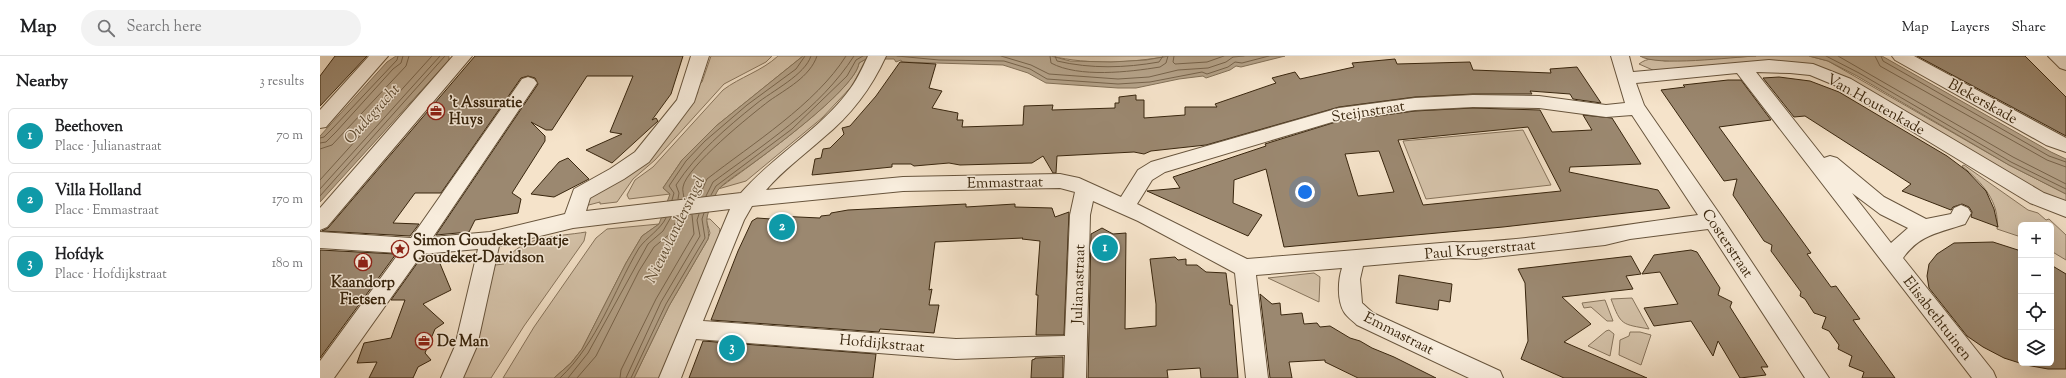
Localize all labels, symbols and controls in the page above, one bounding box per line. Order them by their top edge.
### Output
search box [81,10,361,46]
text: Map [20,14,57,41]
icon: search [95,17,117,39]
text: Search here [127,17,202,38]
text: Map [1902,18,1929,38]
text: Layers [1951,18,1989,38]
text: Share [2011,18,2046,38]
street label: Van Houtenkade [1822,69,1929,141]
text: Nearby [16,70,68,94]
text: 3 results [259,73,304,91]
street label: Blekerskade [1944,74,2021,130]
water label: Oudegracht [339,79,406,150]
place label: 't Assuratie Huys [449,93,522,131]
street label: Steijnstraat [1330,96,1406,129]
office icon: 't Assuratie Huys [426,101,446,121]
text: Beethoven [55,117,123,138]
text: 1 [28,127,32,145]
text: 70 m [276,127,303,145]
text: Place · Julianastraat [55,138,162,156]
street label: Emmastraat [967,172,1043,195]
water label: Nieuwlandersingel [640,173,712,287]
text: Villa Holland [55,181,141,202]
your location [1295,182,1315,202]
text: 2 [27,191,33,209]
text: 170 m [272,191,303,209]
text: Place · Emmastraat [55,202,159,220]
street label: Costerstraat [1696,205,1758,282]
pin: 2 [769,212,795,242]
map controls [2018,222,2054,366]
button: + [2018,222,2054,258]
place label: Simon Goudeket;Daatje Goudeket-Davidson [413,231,569,269]
pin: 1 [1092,233,1118,263]
street label: Paul Krugerstraat [1424,235,1536,266]
place icon: Simon Goudeket;Daatje Goudeket-Davidson [390,239,410,259]
street label: Julianastraat [1068,244,1091,325]
text: Hofdyk [55,245,104,266]
shop icon: Kaandorp Fietsen [353,252,373,272]
text: 3 [27,255,33,273]
text: 180 m [272,255,303,273]
button: − [2018,258,2054,294]
text: Place · Hofdijkstraat [55,266,167,284]
street label: Elisabethtuinen [1897,272,1976,366]
place label: Kaandorp Fietsen [331,273,396,311]
button: locate [2018,294,2054,330]
street label: Emmastraat [1360,308,1437,361]
street label: Hofdijkstraat [838,330,925,359]
button: layers [2018,330,2054,366]
office icon: De Man [414,331,434,351]
place label: De Man [437,332,489,353]
pin: 3 [719,333,745,363]

